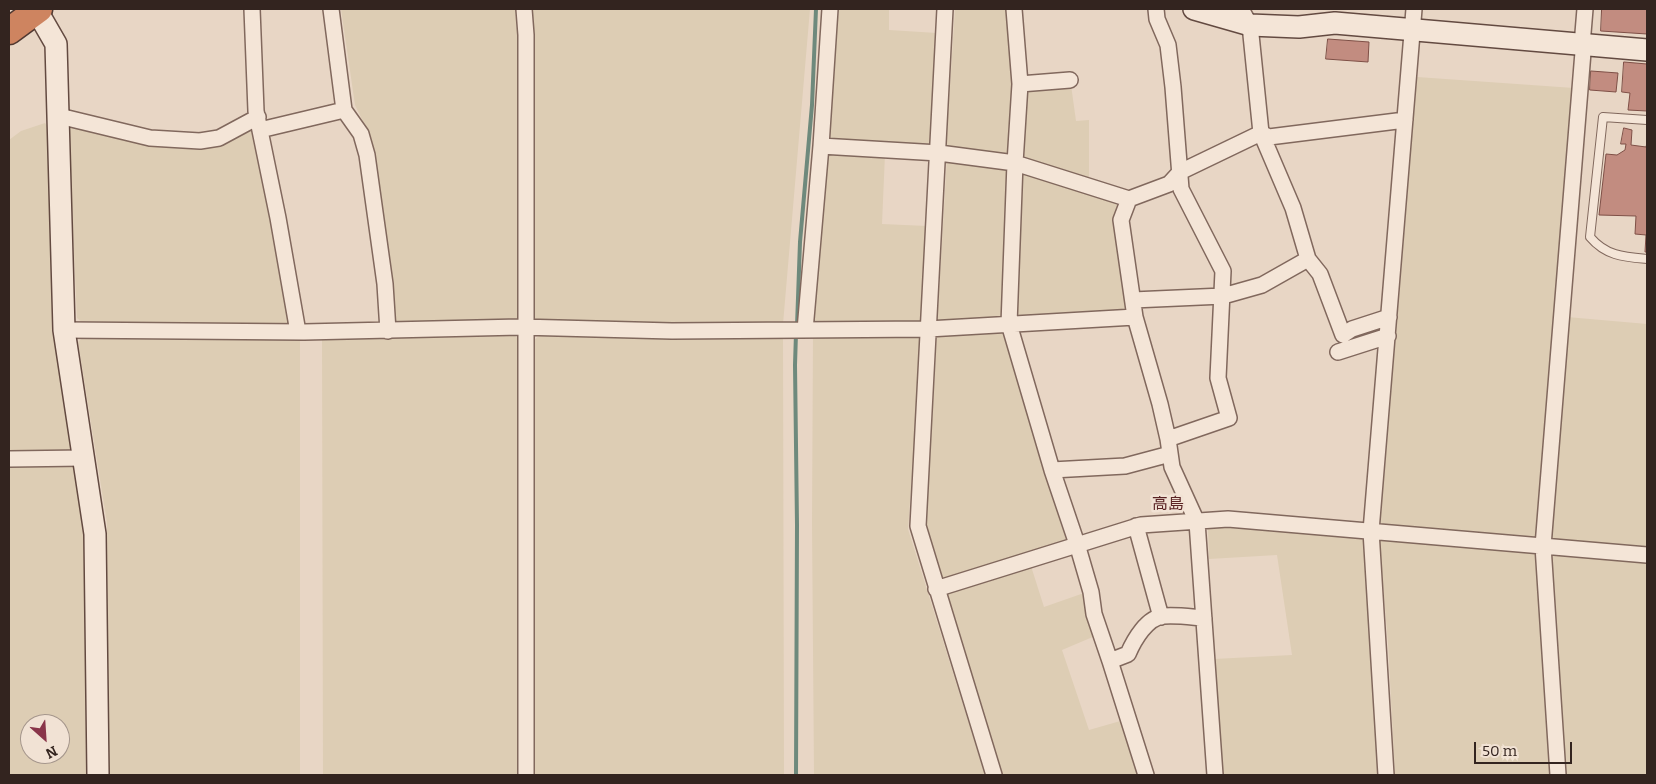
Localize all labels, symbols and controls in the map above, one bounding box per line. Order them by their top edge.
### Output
district label: 高島 [1152,495,1184,515]
north arrow [20,714,70,764]
scale bar [1476,732,1574,764]
text: N [43,742,60,762]
text: 50 m [1482,742,1517,760]

